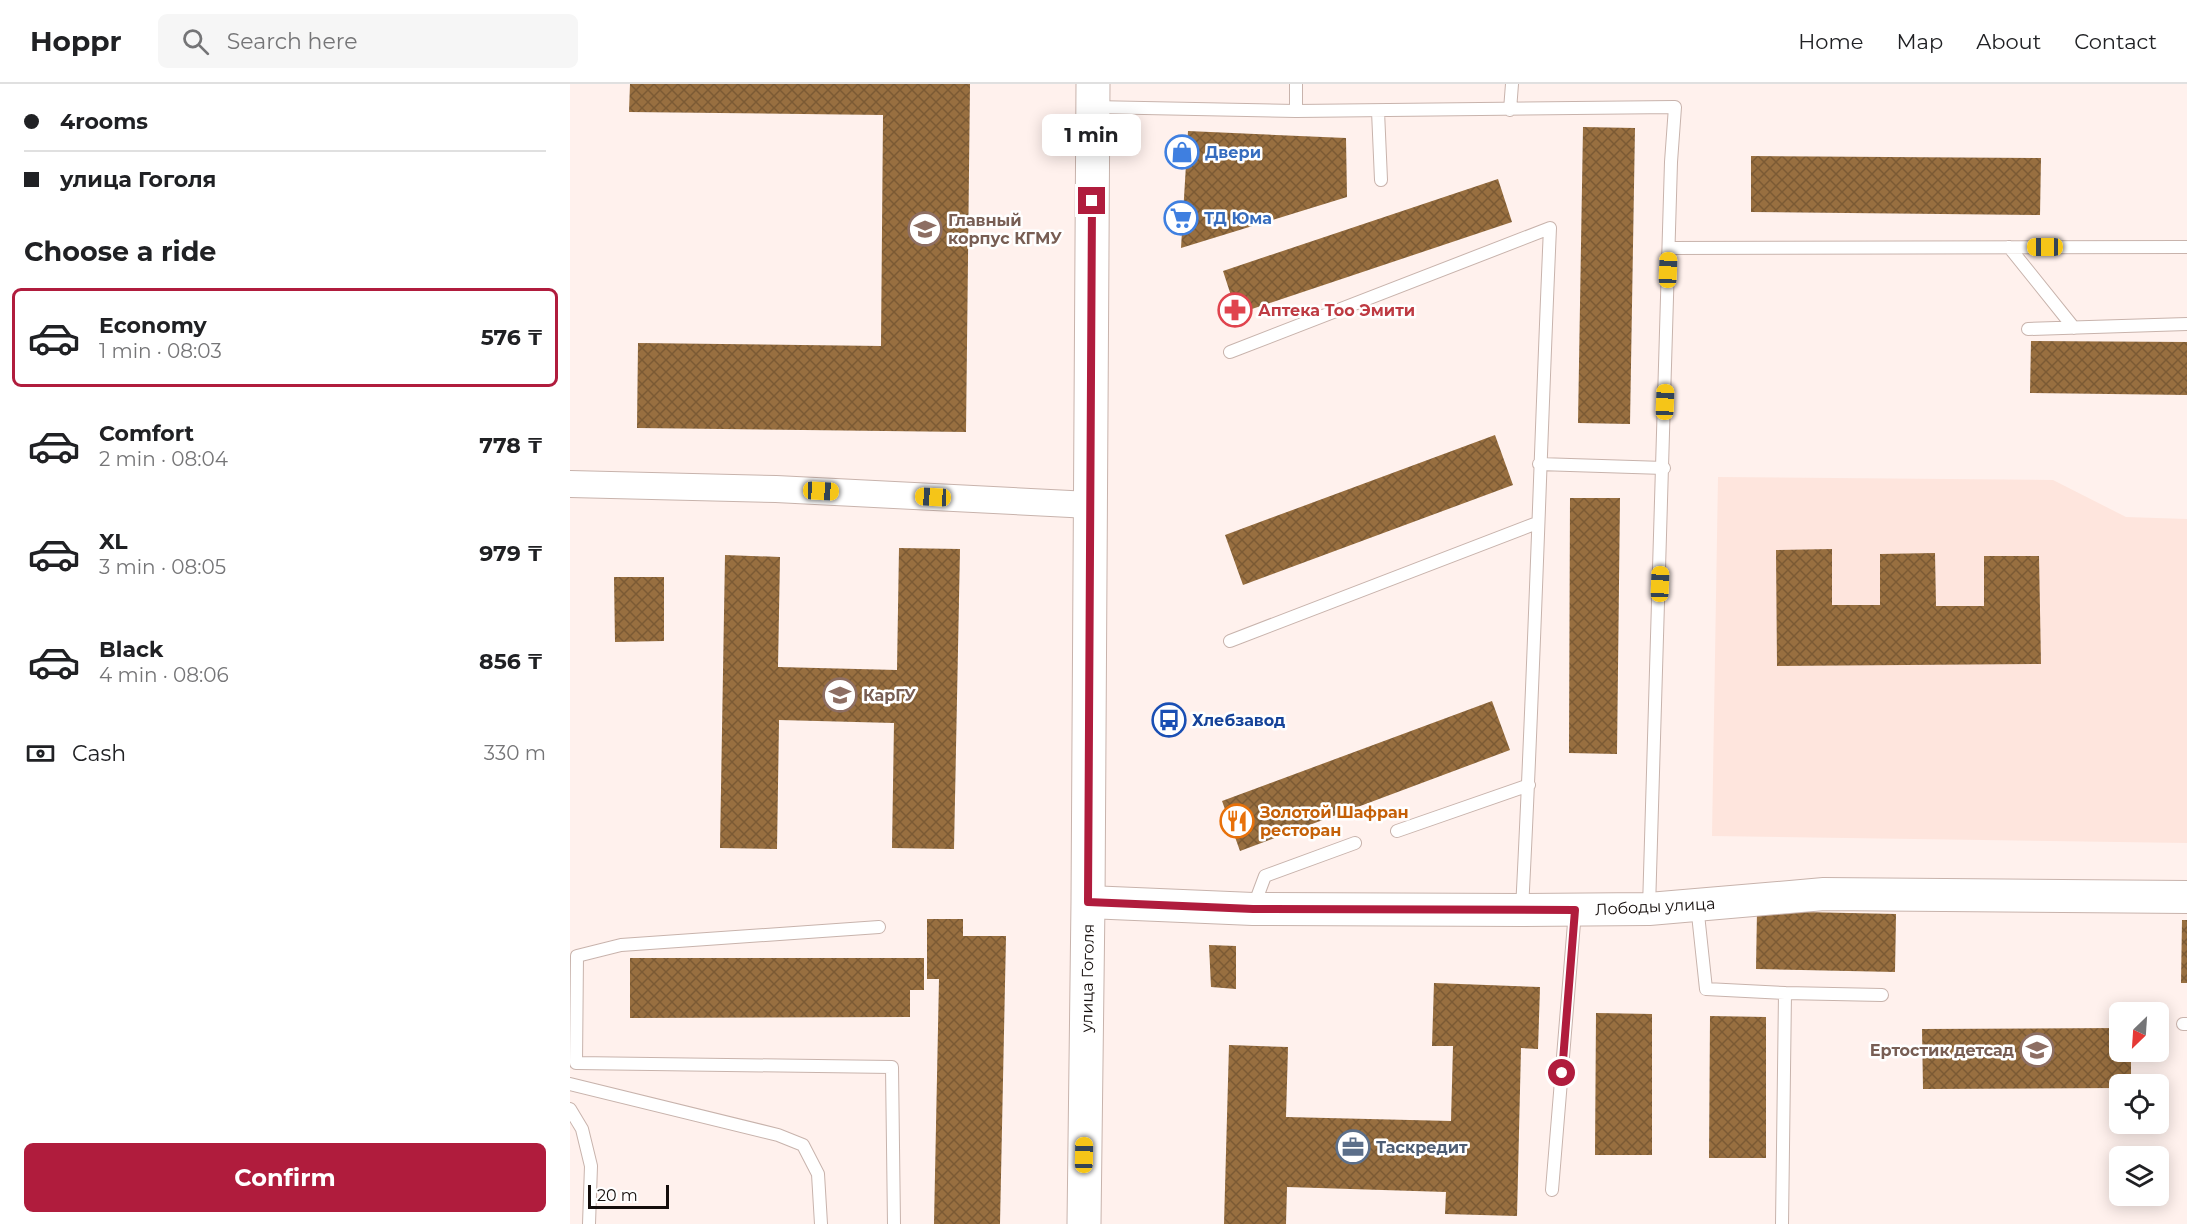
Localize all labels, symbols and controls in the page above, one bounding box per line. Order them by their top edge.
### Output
search box [158,14,578,68]
text: Hoppr [30,24,122,58]
icon: search [179,25,212,58]
text: Search here [227,28,358,55]
text: Home [1798,29,1863,54]
text: Map [1896,29,1943,54]
text: About [1976,29,2041,54]
text: Contact [2074,29,2157,54]
text: 4rooms [60,108,148,135]
callout: 1 min [1042,114,1142,156]
text: 1 min [1064,123,1119,147]
shop icon: Двери [1164,134,1200,170]
place label: Двери [1205,143,1261,162]
text: улица Гоголя [60,166,216,193]
route end [1078,187,1105,214]
supermarket icon: ТД Юма [1163,200,1199,236]
place label: ТД Юма [1204,209,1272,228]
school or university icon: Главный корпус КГМУ [907,211,943,247]
place label: Главный корпус КГМУ [948,211,1062,248]
text: Choose a ride [24,235,216,268]
car [2027,238,2063,256]
car [1658,252,1678,288]
pharmacy icon: Аптека Тоо Эмити [1217,292,1253,328]
place label: Аптека Тоо Эмити [1258,301,1415,320]
icon: car [27,311,81,365]
text: Economy [99,312,207,339]
text: 576 ₸ [481,324,543,351]
text: 1 min · 08:03 [99,339,222,363]
car [1655,384,1675,420]
icon: car [27,419,81,473]
text: Comfort [99,420,194,447]
text: 778 ₸ [479,432,543,459]
text: 2 min · 08:04 [99,447,228,471]
car [803,481,839,501]
car [915,487,951,507]
icon: car [27,527,81,581]
text: XL [99,528,128,555]
text: 979 ₸ [479,540,543,567]
text: 3 min · 08:05 [99,555,226,579]
car [1650,566,1670,602]
icon: car [27,635,81,689]
text: Black [99,636,163,663]
text: 856 ₸ [479,648,543,675]
text: 4 min · 08:06 [99,663,229,687]
school or university icon: КарГУ [822,677,858,713]
place label: КарГУ [863,686,916,705]
bus stop icon: Хлебзавод [1151,702,1187,738]
place label: Хлебзавод [1192,711,1285,730]
icon: cash [24,737,57,770]
text: Cash [72,740,126,767]
text: 330 m [484,741,546,765]
restaurant icon: Золотой Шафран ресторан [1219,803,1255,839]
place label: Золотой Шафран ресторан [1259,803,1409,840]
street label: Лободы улица [1594,894,1716,919]
street label: улица Гоголя [1077,923,1098,1034]
north arrow [2109,1002,2169,1062]
map controls [2109,1002,2169,1206]
school or university icon: Ертостик детсад [2019,1032,2055,1068]
place label: Ертостик детсад [1870,1041,2014,1060]
route start [1548,1059,1575,1086]
button: locate [2109,1074,2169,1134]
office icon: Таскредит [1335,1129,1371,1165]
car [1075,1137,1093,1173]
place label: Таскредит [1376,1138,1468,1157]
button: Confirm [24,1143,546,1212]
button: layers [2109,1146,2169,1206]
scale bar [588,1182,669,1210]
text: 20 m [597,1186,638,1205]

